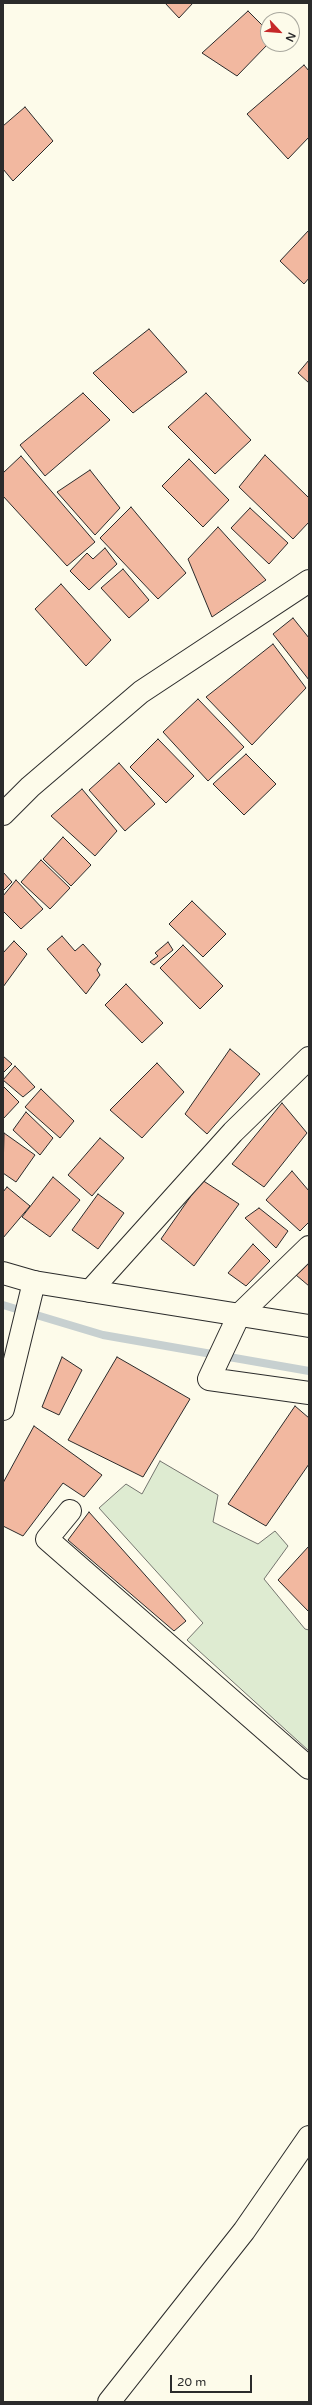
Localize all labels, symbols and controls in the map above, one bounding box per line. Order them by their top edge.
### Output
north arrow [260,12,300,52]
text: N [283,30,298,44]
scale bar [172,2367,254,2393]
text: 20 m [177,2375,206,2389]

